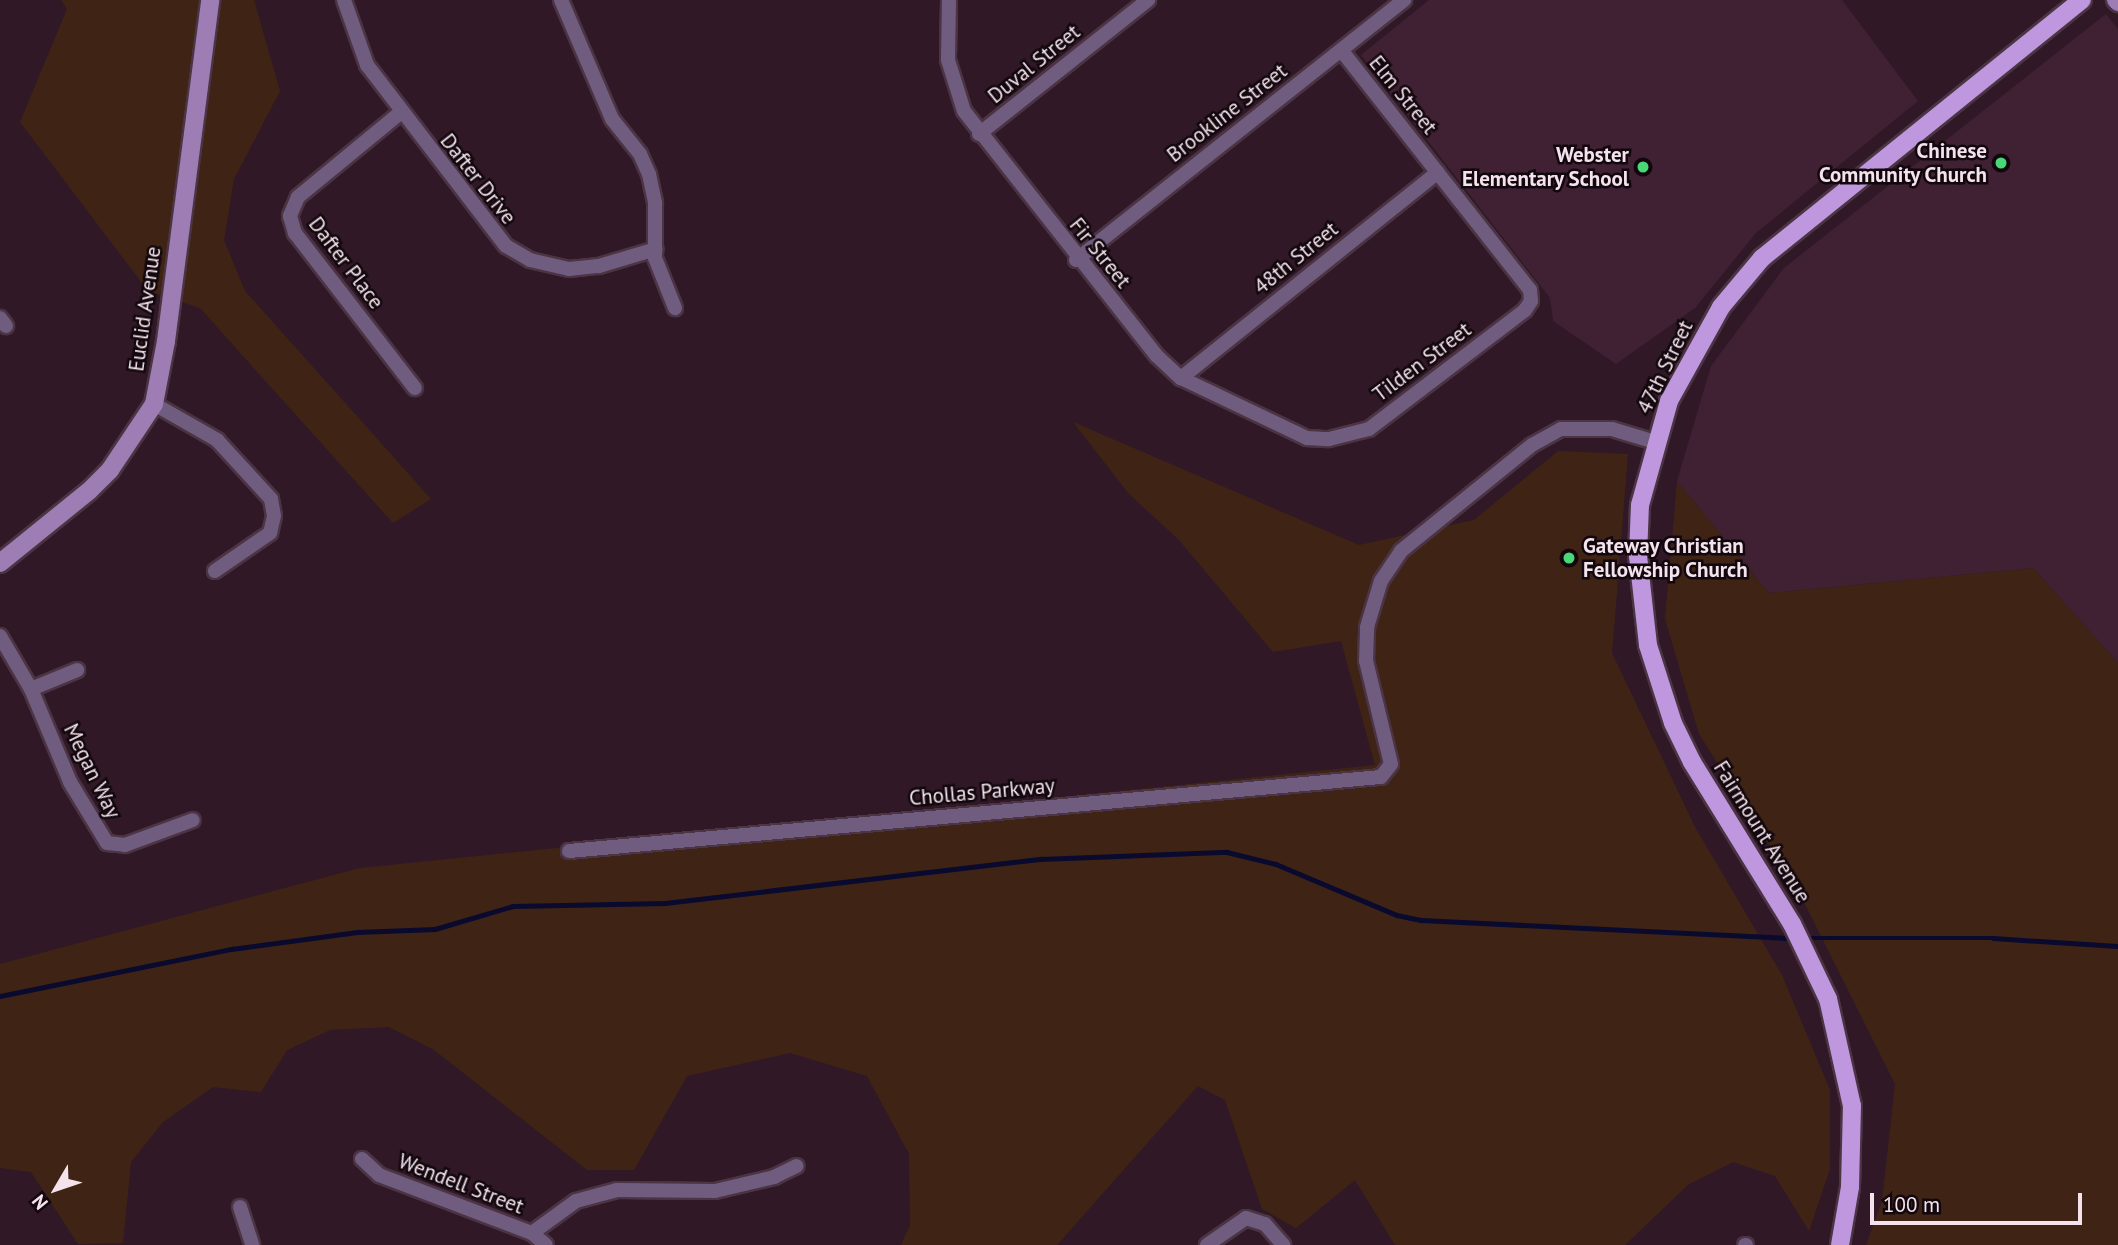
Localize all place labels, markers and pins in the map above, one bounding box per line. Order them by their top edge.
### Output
place label: Chinese Community Church [1818,138,1987,188]
place label: Webster Elementary School [1461,142,1629,192]
marker: Chinese Community Church [1993,155,2009,171]
marker: Webster Elementary School [1635,159,1651,175]
place label: Gateway Christian Fellowship Church [1583,533,1748,583]
marker: Gateway Christian Fellowship Church [1561,550,1577,566]

